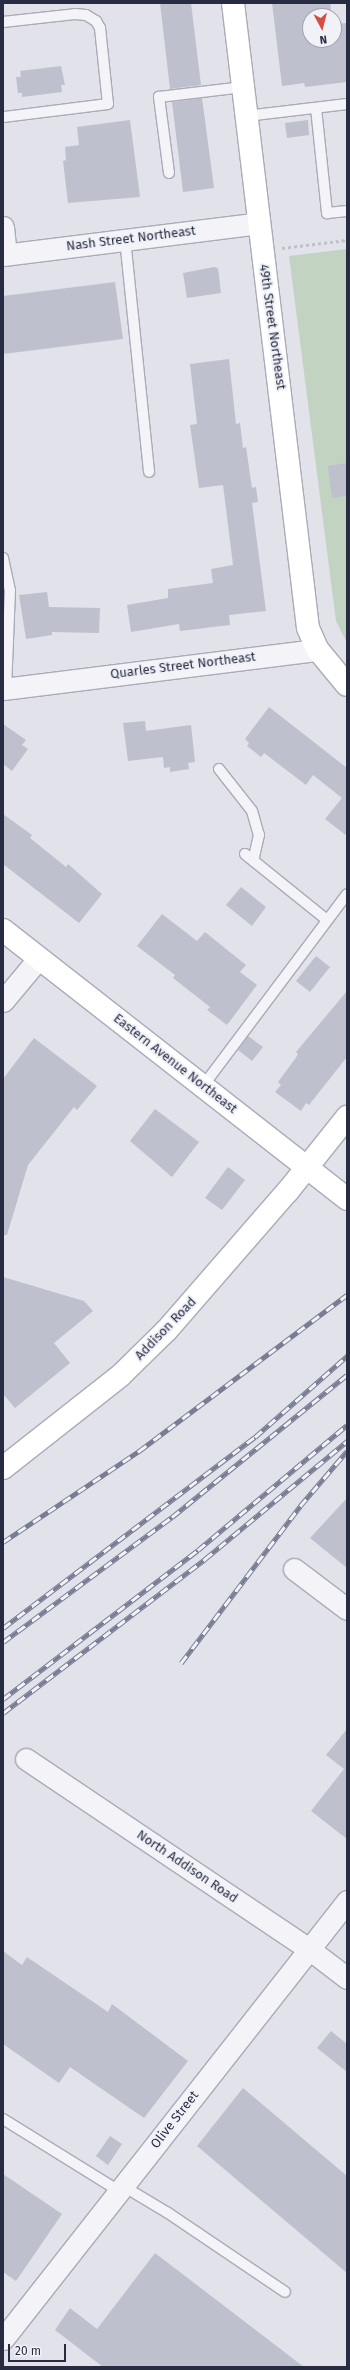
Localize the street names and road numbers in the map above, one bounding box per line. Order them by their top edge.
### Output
street label: Nash Street Northeast [65,223,197,255]
street label: 49th Street Northeast [255,263,289,391]
street label: Quarles Street Northeast [110,649,256,683]
street label: Eastern Avenue Northeast [110,1011,240,1117]
street label: Addison Road [132,1294,200,1364]
street label: North Addison Road [133,1827,241,1907]
street label: Olive Street [148,2088,202,2152]

